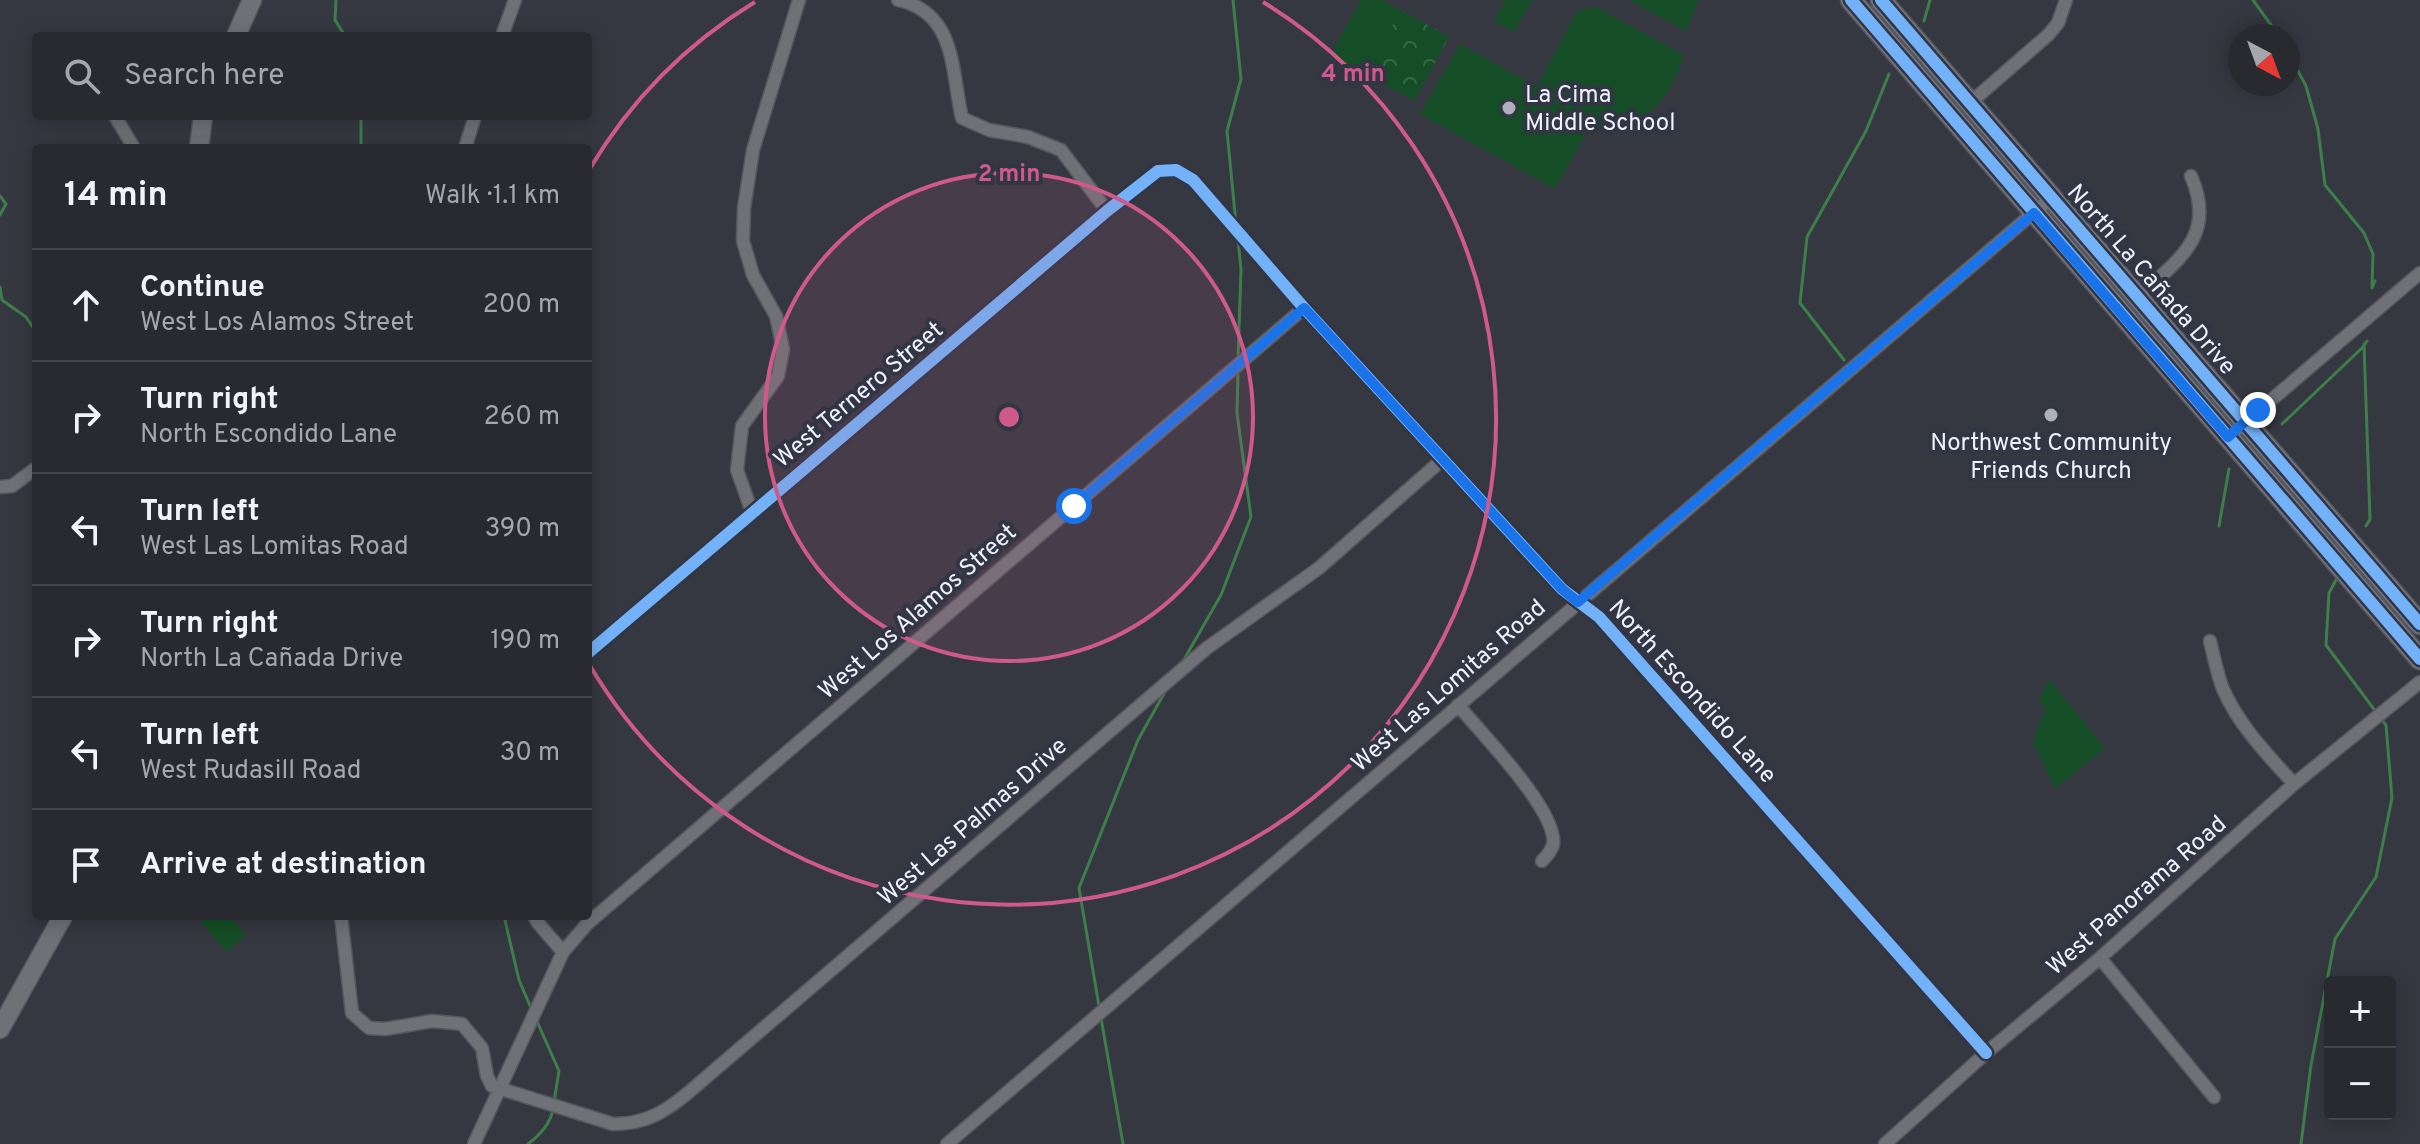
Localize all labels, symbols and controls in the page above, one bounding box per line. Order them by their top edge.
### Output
north arrow [2228,24,2300,96]
search box [32,32,592,120]
icon: search [60,54,104,98]
text: Search here [124,58,284,95]
text: 4 min [1321,60,1385,90]
place label: La Cima Middle School [1525,81,1675,139]
marker: La Cima Middle School [1500,99,1518,117]
text: 2 min [978,160,1040,190]
text: 14 min [64,175,168,218]
street label: North La Cañada Drive [2059,179,2242,382]
text: Walk · 1.1 km [425,180,560,213]
text: Continue [140,270,265,307]
icon: ahead [64,283,108,327]
text: 200 m [483,289,560,322]
text: West Los Alamos Street [140,307,414,340]
street label: West Ternero Street [768,316,950,475]
text: Turn right [140,382,278,419]
route end [2240,392,2276,428]
icon: right [64,395,108,439]
text: 260 m [484,401,560,434]
centre of rings [995,403,1023,431]
marker: Northwest Community Friends Church [2042,406,2060,424]
text: North Escondido Lane [140,419,397,452]
place label: Northwest Community Friends Church [1930,429,2172,487]
route start [1056,488,1092,524]
text: Turn left [140,494,260,531]
icon: left [64,507,108,551]
text: 390 m [485,513,560,546]
street label: West Los Alamos Street [813,518,1024,707]
text: West Las Lomitas Road [140,531,409,564]
street label: West Las Lomitas Road [1346,594,1553,779]
street label: North Escondido Lane [1601,594,1782,791]
text: Turn right [140,606,278,643]
icon: right [64,619,108,663]
text: 190 m [490,625,560,658]
text: North La Cañada Drive [140,643,403,676]
text: Turn left [140,718,260,755]
icon: left [64,731,108,775]
street label: West Las Palmas Drive [872,732,1074,913]
text: 30 m [500,737,560,770]
text: West Rudasill Road [140,755,361,788]
street label: West Panorama Road [2041,810,2234,983]
icon: arrive [64,843,108,887]
text: Arrive at destination [140,847,426,884]
map controls [2324,976,2396,1120]
button: + [2324,976,2396,1048]
button: − [2324,1048,2396,1120]

